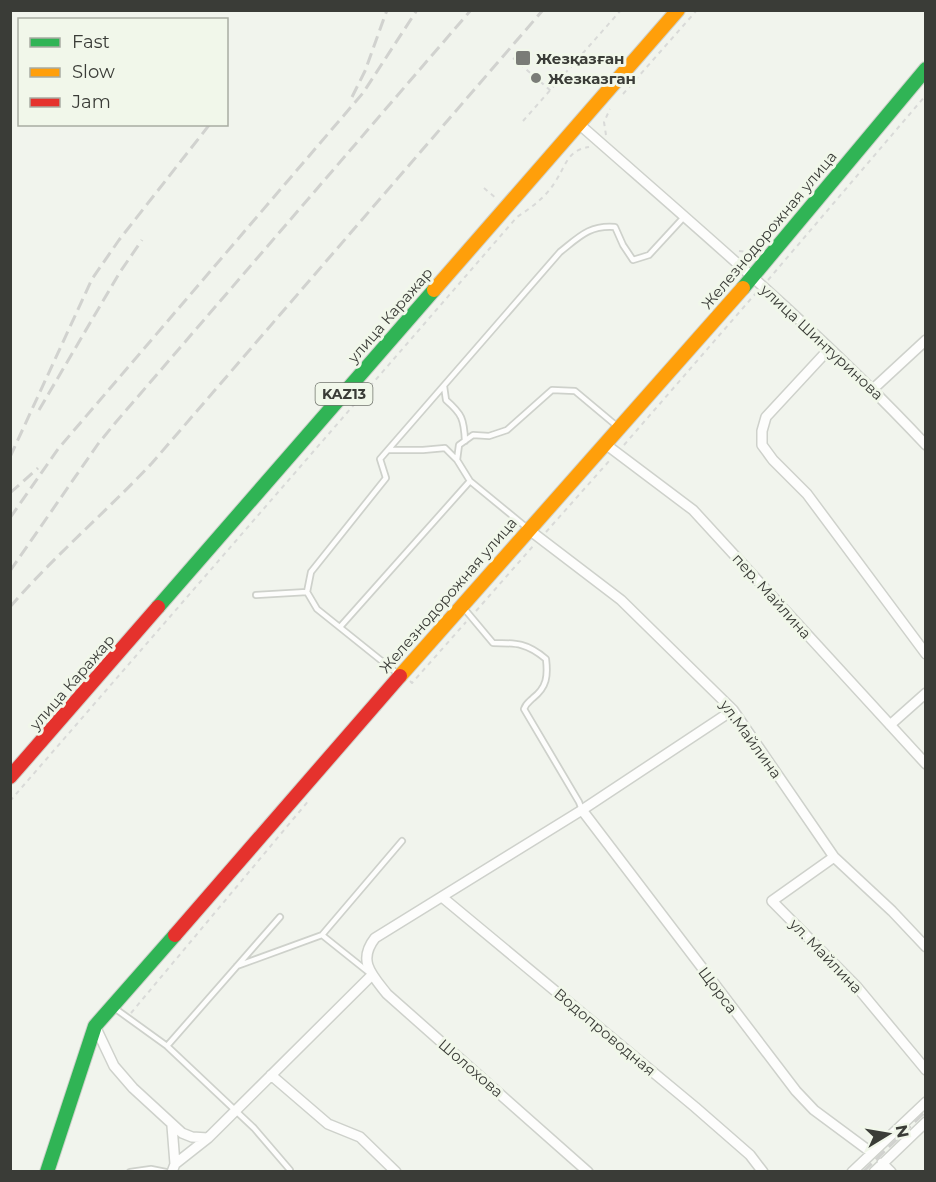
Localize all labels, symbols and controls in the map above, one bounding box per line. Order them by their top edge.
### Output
legend [18,18,228,126]
text: Fast [72,31,110,53]
marker: Жезқазған [514,49,532,67]
place label: Жезқазған [536,49,625,68]
text: Slow [72,61,115,83]
place label: Жезказган [548,69,636,88]
marker: Жезказган [529,71,543,85]
text: Jam [71,91,111,113]
street label: Железнодорожная улица [697,147,841,313]
street label: улица Каражар [343,263,437,367]
street label: улица Шинтуринова [756,279,887,404]
road number: KAZ13 [316,383,372,405]
street label: Железнодорожная улица [375,513,521,677]
street label: пер. Майлина [729,549,815,643]
street label: улица Каражар [25,630,119,734]
street label: ул.Майлина [715,695,786,782]
street label: ул. Майлина [785,914,866,997]
street label: Щорса [694,963,742,1017]
street label: Водопроводная [551,984,659,1080]
street label: Шолохова [435,1035,507,1101]
north arrow [858,1104,918,1164]
text: N [892,1123,913,1139]

